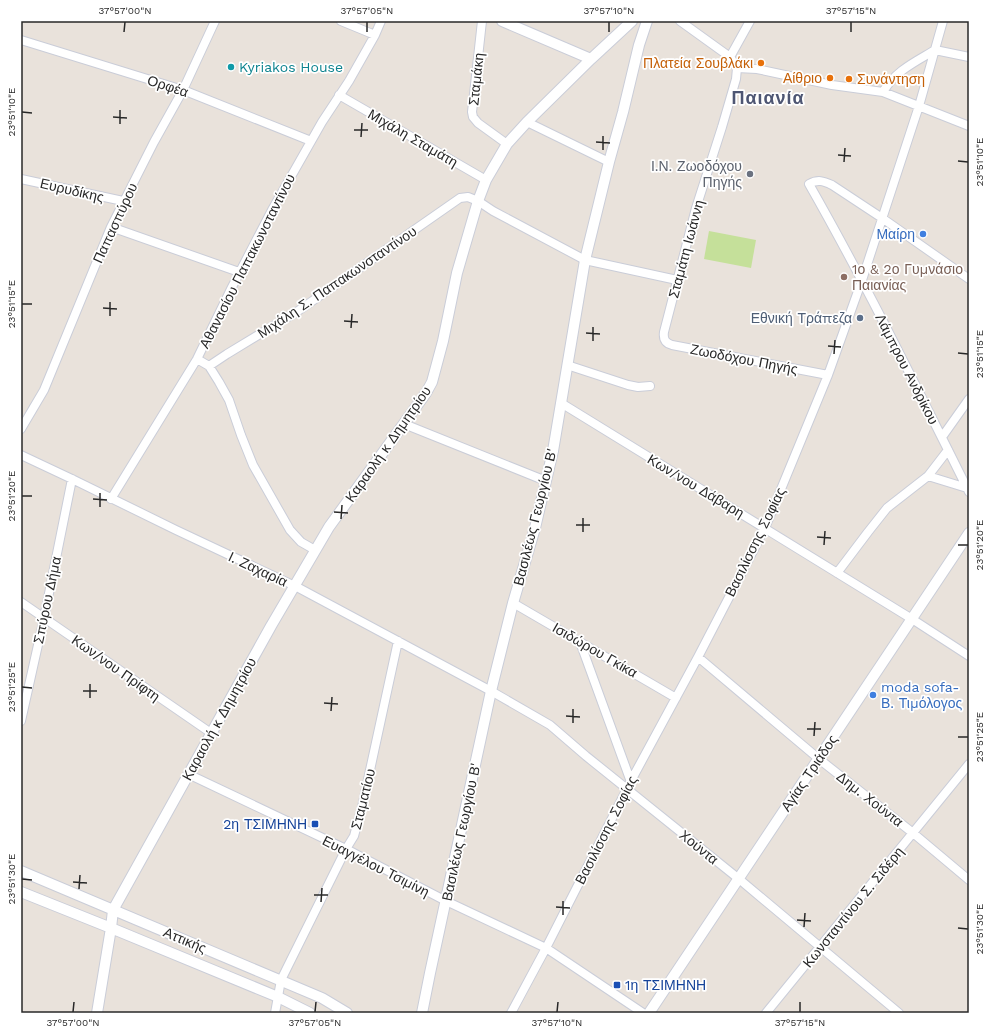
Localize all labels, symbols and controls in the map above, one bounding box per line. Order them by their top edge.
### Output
text: 37°57'00"N [98,5,152,16]
text: 37°57'05"N [341,5,393,16]
text: 37°57'10"N [584,5,634,16]
text: 37°57'15"N [826,5,876,16]
street label: Σταμάκη [465,52,487,106]
place label: Πλατεία Σουβλάκι [643,55,753,71]
marker: Πλατεία Σουβλάκι [756,58,766,68]
place label: Kyriakos House [239,59,343,75]
marker: Kyriakos House [226,62,236,72]
place label: Αίθριο [783,70,822,86]
place label: Συνάντηση [857,71,925,87]
street label: Ορφέα [145,72,191,100]
marker: Αίθριο [825,73,835,83]
marker: Συνάντηση [844,74,854,84]
district label: Παιανία [731,87,805,108]
text: 23°51'10"E [6,88,17,136]
street label: Μιχάλη Σταμάτη [365,106,461,170]
text: 23°51'10"E [974,138,985,186]
place label: Ι.Ν. Ζωοδόχου Πηγής [651,158,742,190]
marker: Ι.Ν. Ζωοδόχου Πηγής [745,169,755,179]
street label: Αθανασίου Παπακωνσταντίνου [196,171,298,351]
street label: Ευρυδίκης [39,175,106,205]
street label: Παπασπύρου [89,180,141,266]
street label: Σταμάτη Ιωάννη [665,198,707,300]
street label: Μιχάλη Σ. Παπακωνσταντίνου [255,223,419,341]
place label: Μαίρη [876,226,915,242]
marker: Μαίρη [918,229,928,239]
place label: 1ο & 2ο Γυμνάσιο Παιανίας [852,261,963,293]
marker: 1ο & 2ο Γυμνάσιο Παιανίας [839,272,849,282]
text: 23°51'15"E [6,280,17,328]
place label: Εθνική Τράπεζα [751,310,852,326]
street label: Λάμπρου Ανδρίκου [872,311,942,427]
marker: Εθνική Τράπεζα [855,313,865,323]
text: 23°51'15"E [974,330,985,378]
street label: Ζωοδόχου Πηγής [689,341,799,377]
street label: Καραολή κ Δημητρίου [342,383,434,505]
street label: Βασιλέως Γεωργίου Β' [510,447,560,587]
street label: Κων/νου Δάβαρη [645,451,747,521]
text: 23°51'20"E [6,471,17,521]
street label: Βασιλίσσης Σοφίας [722,485,788,599]
text: 23°51'20"E [974,520,985,570]
street label: Ι. Ζαχαρία [226,548,290,590]
street label: Σπύρου Δήμα [30,555,64,645]
street label: Ισιδώρου Γκίκα [550,619,640,681]
street label: Κων/νου Πρίφτη [69,632,163,704]
street label: Καραολή κ Δημητρίου [179,655,259,783]
text: 23°51'25"E [6,662,17,712]
place label: moda sofa- Β. Τιμόλογος [881,679,963,711]
marker: moda sofa- Β. Τιμόλογος [868,690,878,700]
text: 23°51'25"E [974,712,985,762]
street label: Αγίας Τριάδος [778,731,841,814]
street label: Βασιλέως Γεωργίου Β' [439,762,483,902]
street label: Σταματίου [348,767,378,831]
street label: Δημ. Χούντα [834,768,906,830]
street label: Βασιλίσσης Σοφίας [572,773,640,887]
place label: 2η ΤΣΙΜΗΝΗ [223,816,307,832]
marker: 2η ΤΣΙΜΗΝΗ [310,819,320,829]
street label: Χούντα [676,827,722,867]
street label: Ευαγγέλου Τσιμίνη [320,832,432,900]
street label: Κωνσταντίνου Σ. Σιδέρη [799,843,907,971]
text: 23°51'30"E [6,854,17,904]
text: 23°51'30"E [974,904,985,954]
street label: Αττικής [161,924,209,956]
place label: 1η ΤΣΙΜΗΝΗ [625,977,706,993]
marker: 1η ΤΣΙΜΗΝΗ [612,980,622,990]
text: 37°57'00"N [46,1017,100,1028]
text: 37°57'05"N [289,1017,341,1028]
text: 37°57'10"N [532,1017,582,1028]
text: 37°57'15"N [775,1017,825,1028]

